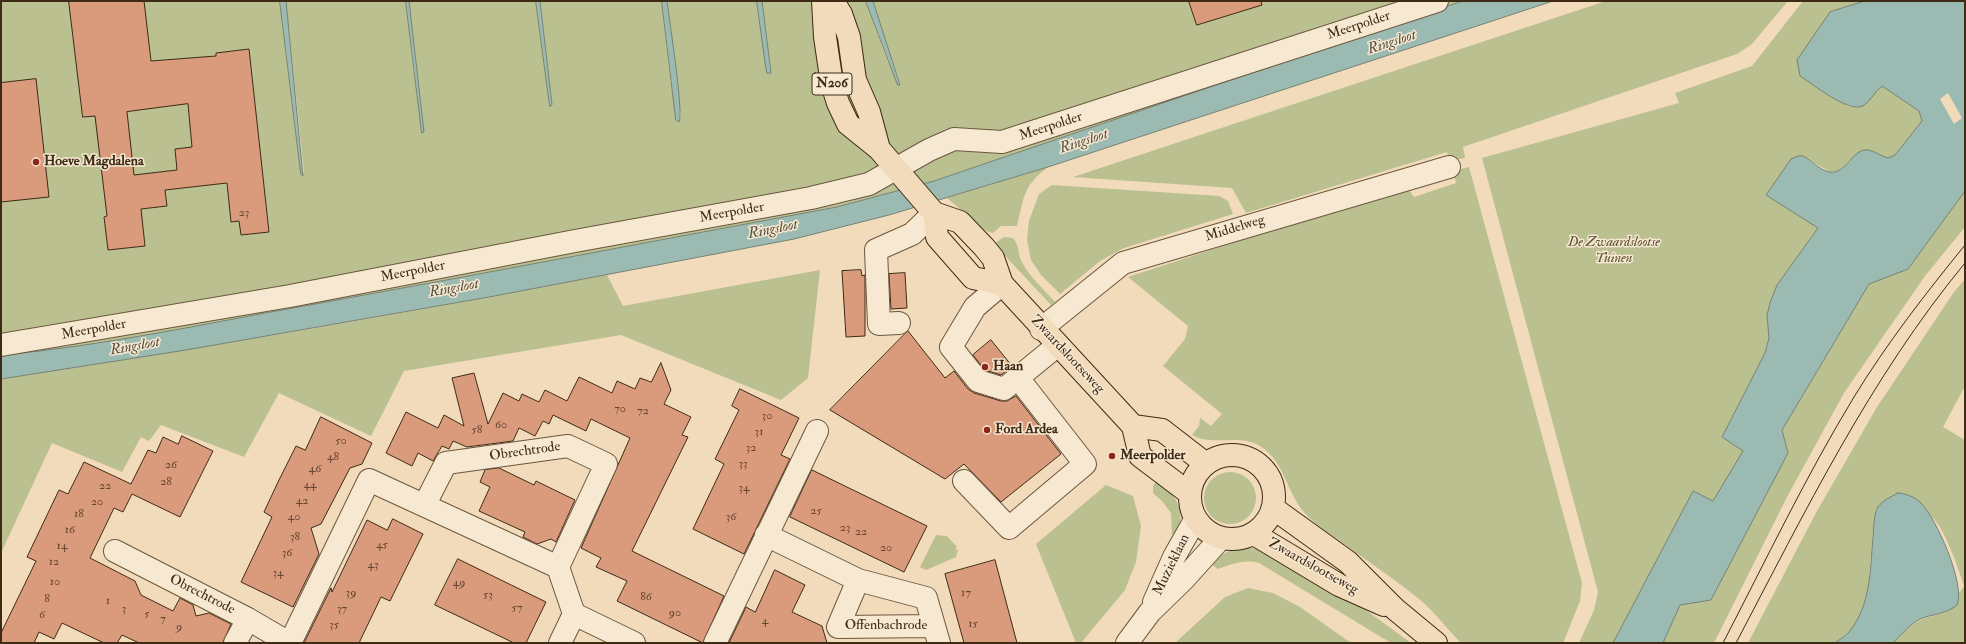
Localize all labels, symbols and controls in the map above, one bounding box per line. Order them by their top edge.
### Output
street label: Meerpolder [1325,8,1393,44]
water label: Ringsloot [1365,27,1419,59]
road number: N206 [812,73,852,95]
street label: Meerpolder [1017,109,1085,145]
water label: Ringsloot [1057,126,1111,158]
place label: Hoeve Magdalena [44,154,144,170]
marker: Hoeve Magdalena [31,157,41,167]
street label: Meerpolder [698,199,766,227]
house number: 23 [239,206,249,220]
street label: Middelweg [1203,212,1267,246]
water label: Ringsloot [747,216,799,244]
park label: De Zwaardslootse Tuinen [1568,235,1660,268]
street label: Meerpolder [379,258,447,286]
water label: Ringsloot [428,276,480,302]
street label: Zwaardslootseweg [1027,312,1107,398]
street label: Meerpolder [60,316,128,344]
water label: Ringsloot [109,334,161,360]
place label: Haan [993,359,1023,375]
marker: Haan [980,362,990,372]
house number: 70 [614,402,626,416]
house number: 72 [637,404,649,418]
house number: 30 [762,409,772,423]
house number: 60 [495,418,507,432]
place label: Ford Ardea [995,422,1058,438]
house number: 58 [472,423,482,437]
house number: 31 [755,425,763,439]
marker: Ford Ardea [982,425,992,435]
house number: 50 [335,434,347,448]
street label: Obrechtrode [489,439,561,465]
house number: 32 [746,441,756,455]
place label: Meerpolder [1120,448,1185,464]
house number: 48 [327,450,339,464]
marker: Meerpolder [1107,451,1117,461]
house number: 33 [738,457,748,471]
house number: 26 [165,458,177,472]
house number: 46 [309,462,321,476]
house number: 28 [160,475,172,489]
house number: 44 [304,478,316,492]
house number: 22 [99,479,111,493]
house number: 34 [738,481,750,495]
house number: 42 [296,494,308,508]
house number: 20 [91,495,103,509]
house number: 25 [810,504,822,518]
house number: 18 [74,507,84,521]
house number: 40 [288,510,300,524]
house number: 36 [726,510,736,524]
house number: 23 [840,521,850,535]
house number: 16 [65,523,75,537]
house number: 22 [855,525,867,539]
house number: 38 [290,530,300,544]
street label: Muzieklaan [1150,532,1194,598]
street label: Zwaardslootseweg [1265,535,1361,599]
house number: 45 [376,538,388,552]
house number: 14 [57,539,67,553]
house number: 20 [880,541,892,555]
house number: 36 [282,546,292,560]
house number: 12 [49,555,59,569]
house number: 43 [367,558,379,572]
house number: 34 [272,566,284,580]
street label: Obrechtrode [166,571,238,619]
house number: 10 [50,575,60,589]
house number: 49 [453,576,465,590]
house number: 39 [346,586,356,600]
house number: 17 [961,586,971,600]
house number: 53 [483,588,493,602]
house number: 86 [640,590,652,604]
house number: 8 [44,592,50,606]
house number: 1 [106,594,110,608]
house number: 57 [512,601,522,615]
house number: 3 [122,602,126,616]
house number: 37 [337,602,347,616]
house number: 90 [669,606,681,620]
house number: 5 [144,607,150,621]
house number: 6 [39,608,45,622]
house number: 7 [160,612,166,626]
house number: 4 [762,614,768,628]
house number: 15 [968,617,978,631]
house number: 35 [329,618,339,632]
street label: Offenbachrode [845,618,927,634]
house number: 9 [176,620,182,634]

